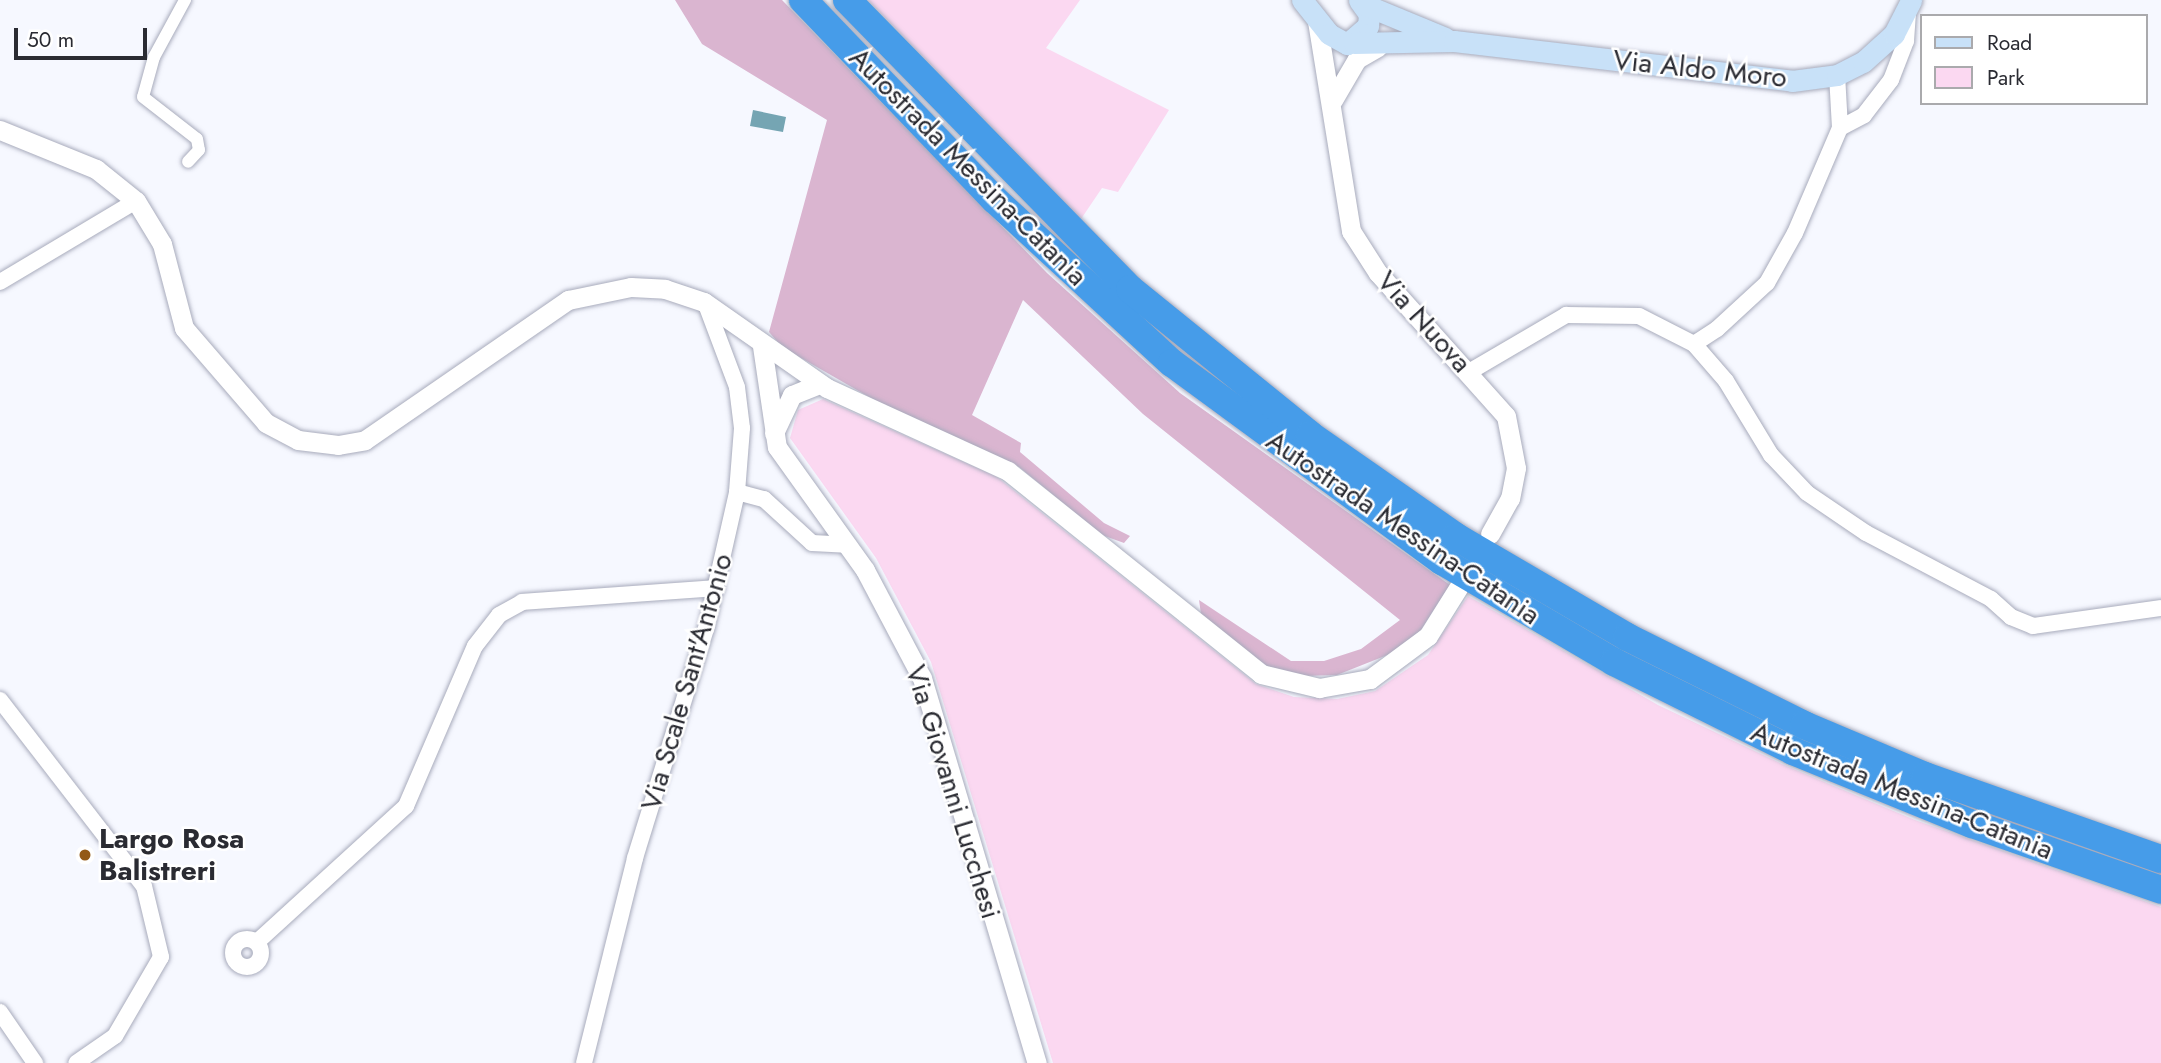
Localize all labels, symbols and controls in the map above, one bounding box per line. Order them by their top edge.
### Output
scale bar [18,14,150,58]
legend [1920,14,2147,105]
text: 50 m [27,25,74,55]
text: Road [1987,28,2032,58]
street label: Autostrada Messina-Catania [842,41,1094,293]
street label: Via Aldo Moro [1611,43,1789,95]
text: Park [1987,63,2024,93]
street label: Via Nuova [1370,264,1478,380]
street label: Autostrada Messina-Catania [1260,424,1546,632]
street label: Via Scale Sant'Antonio [634,550,740,814]
street label: Via Giovanni Lucchesi [898,661,1008,923]
street label: Autostrada Messina-Catania [1746,715,2058,867]
place label: Largo Rosa Balistreri [99,822,244,888]
marker: Largo Rosa Balistreri [77,847,93,863]

